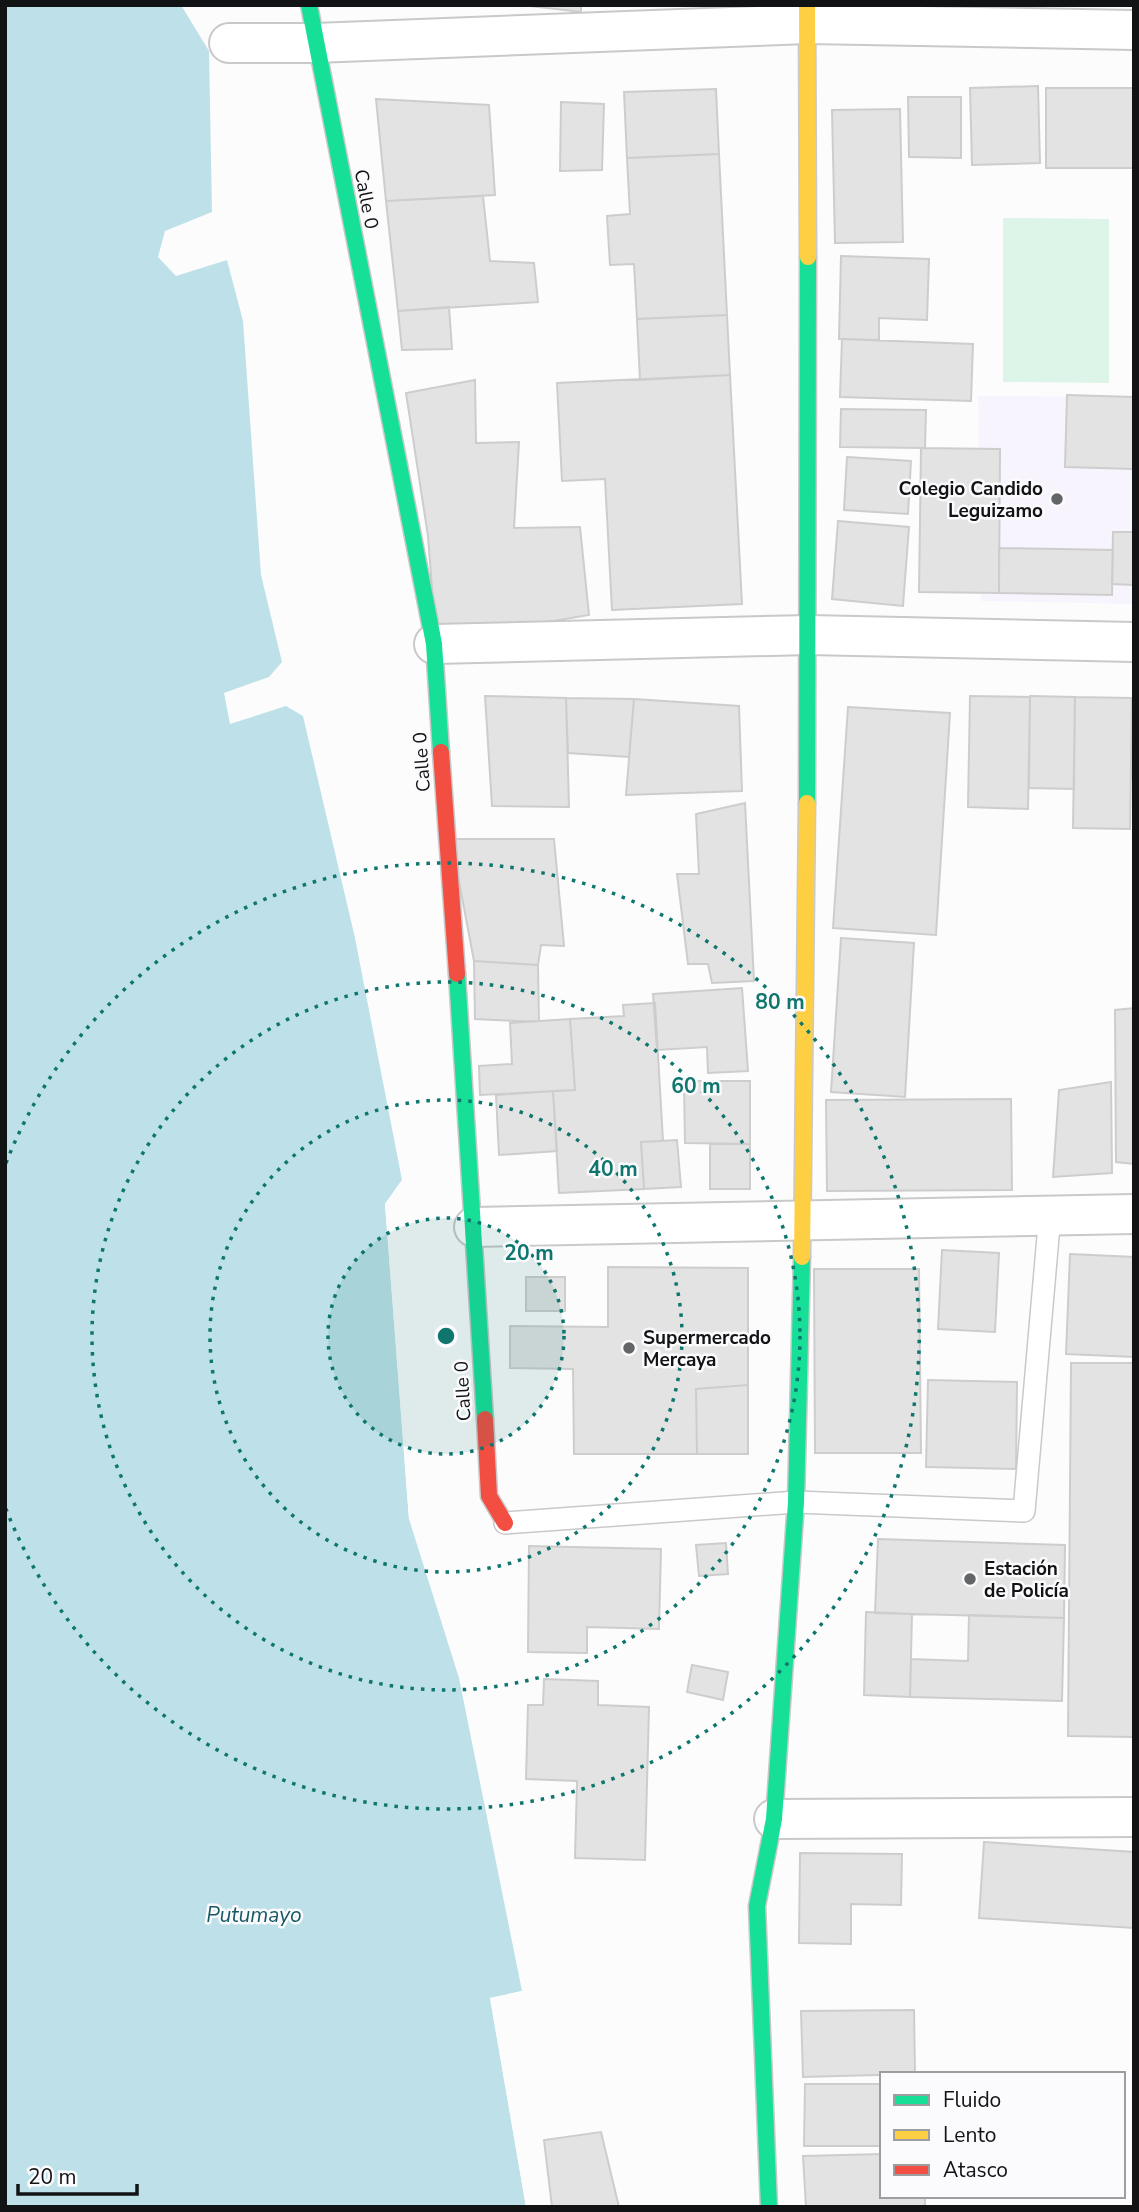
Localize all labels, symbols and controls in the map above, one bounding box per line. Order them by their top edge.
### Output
street label: Calle 0 [348,167,385,231]
place label: Colegio Candido Leguizamo [899,476,1043,524]
marker: Colegio Candido Leguizamo [1049,491,1065,507]
street label: Calle 0 [407,731,437,793]
text: 80 m [755,988,805,1016]
text: 60 m [671,1072,721,1100]
text: 40 m [588,1155,638,1183]
text: 20 m [504,1239,554,1267]
centre of rings [434,1324,458,1348]
place label: Supermercado Mercaya [643,1325,771,1373]
marker: Supermercado Mercaya [621,1340,637,1356]
street label: Calle 0 [448,1360,478,1422]
place label: Estación de Policía [984,1556,1069,1604]
marker: Estación de Policía [962,1571,978,1587]
water label: Putumayo [206,1901,302,1929]
legend [880,2072,1125,2198]
text: Fluido [943,2086,1001,2114]
text: Lento [943,2121,996,2149]
scale bar [18,2152,136,2196]
text: Atasco [943,2156,1008,2184]
text: 20 m [28,2163,77,2191]

